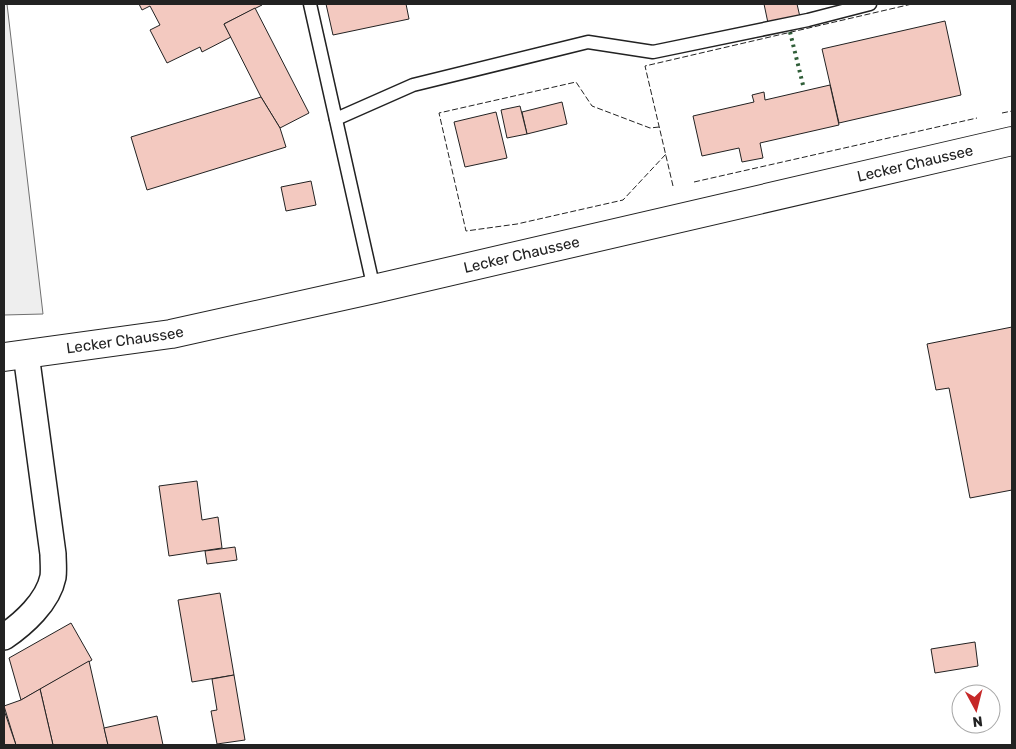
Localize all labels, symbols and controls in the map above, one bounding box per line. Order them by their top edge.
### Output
street label: Lecker Chaussee [855,141,975,186]
street label: Lecker Chaussee [462,233,581,277]
street label: Lecker Chaussee [65,322,185,357]
north arrow [951,684,1001,734]
text: N [971,712,984,730]

